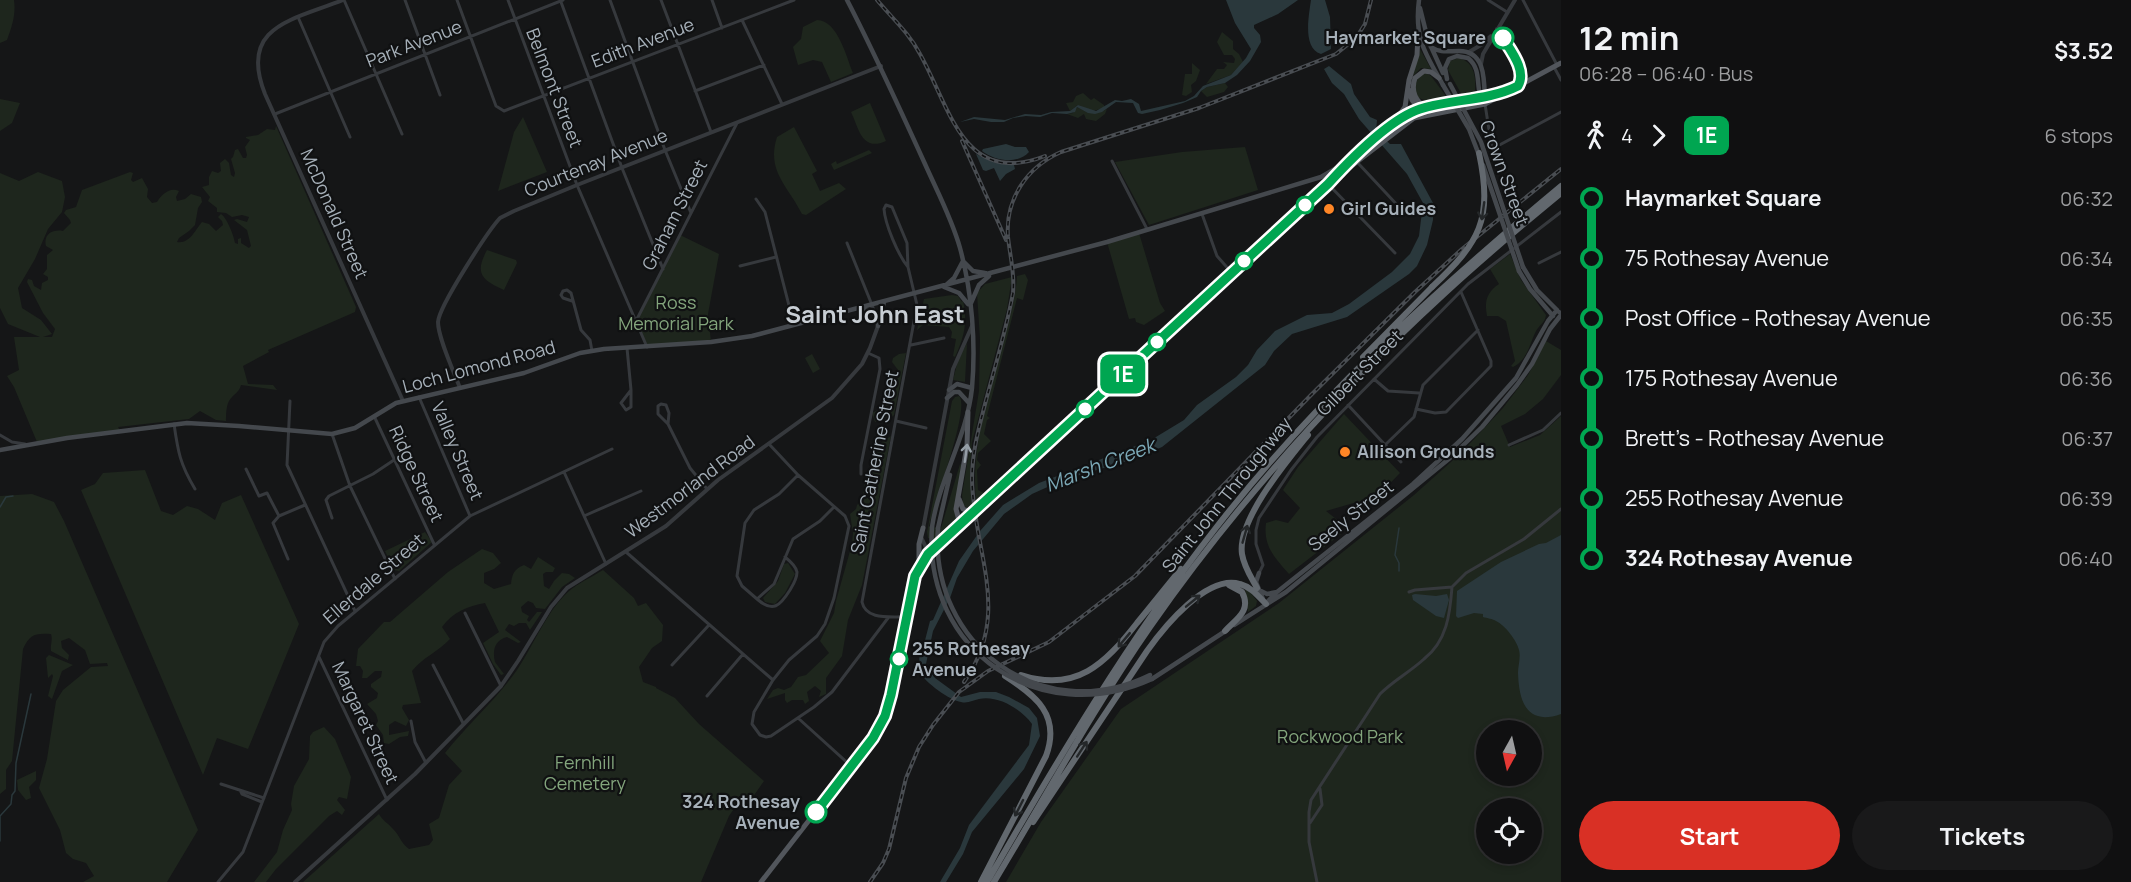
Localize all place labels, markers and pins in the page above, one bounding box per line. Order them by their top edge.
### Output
place label: Haymarket Square [1325,25,1486,49]
marker: Haymarket Square [1492,27,1514,49]
unlabelled marker [1296,196,1314,214]
place label: Girl Guides [1341,196,1436,220]
marker: Girl Guides [1322,202,1336,216]
unlabelled marker [1235,252,1253,270]
unlabelled marker [1148,333,1166,351]
unlabelled marker [1076,400,1094,418]
place label: Allison Grounds [1357,439,1495,463]
marker: Allison Grounds [1338,445,1352,459]
place label: 255 Rothesay Avenue [912,636,1030,681]
marker: 255 Rothesay Avenue [890,650,908,668]
place label: 324 Rothesay Avenue [682,789,800,834]
marker: 324 Rothesay Avenue [805,801,827,823]

